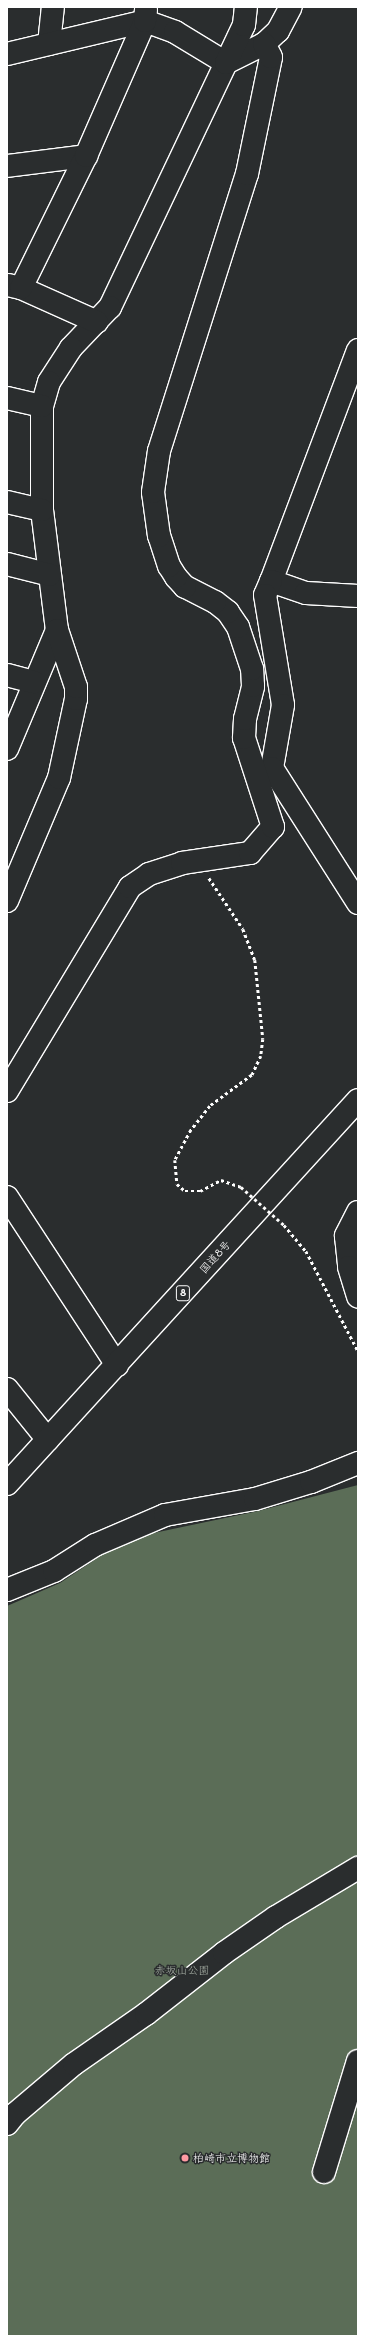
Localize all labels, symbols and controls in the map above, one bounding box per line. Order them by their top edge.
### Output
street label: 国道8号 [197,1238,233,1276]
road number: 8 [175,1285,191,1301]
park label: 赤坂山公園 [155,1963,209,1977]
place label: 柏崎市立博物館 [193,2151,270,2165]
marker: 柏崎市立博物館 [180,2153,190,2163]

